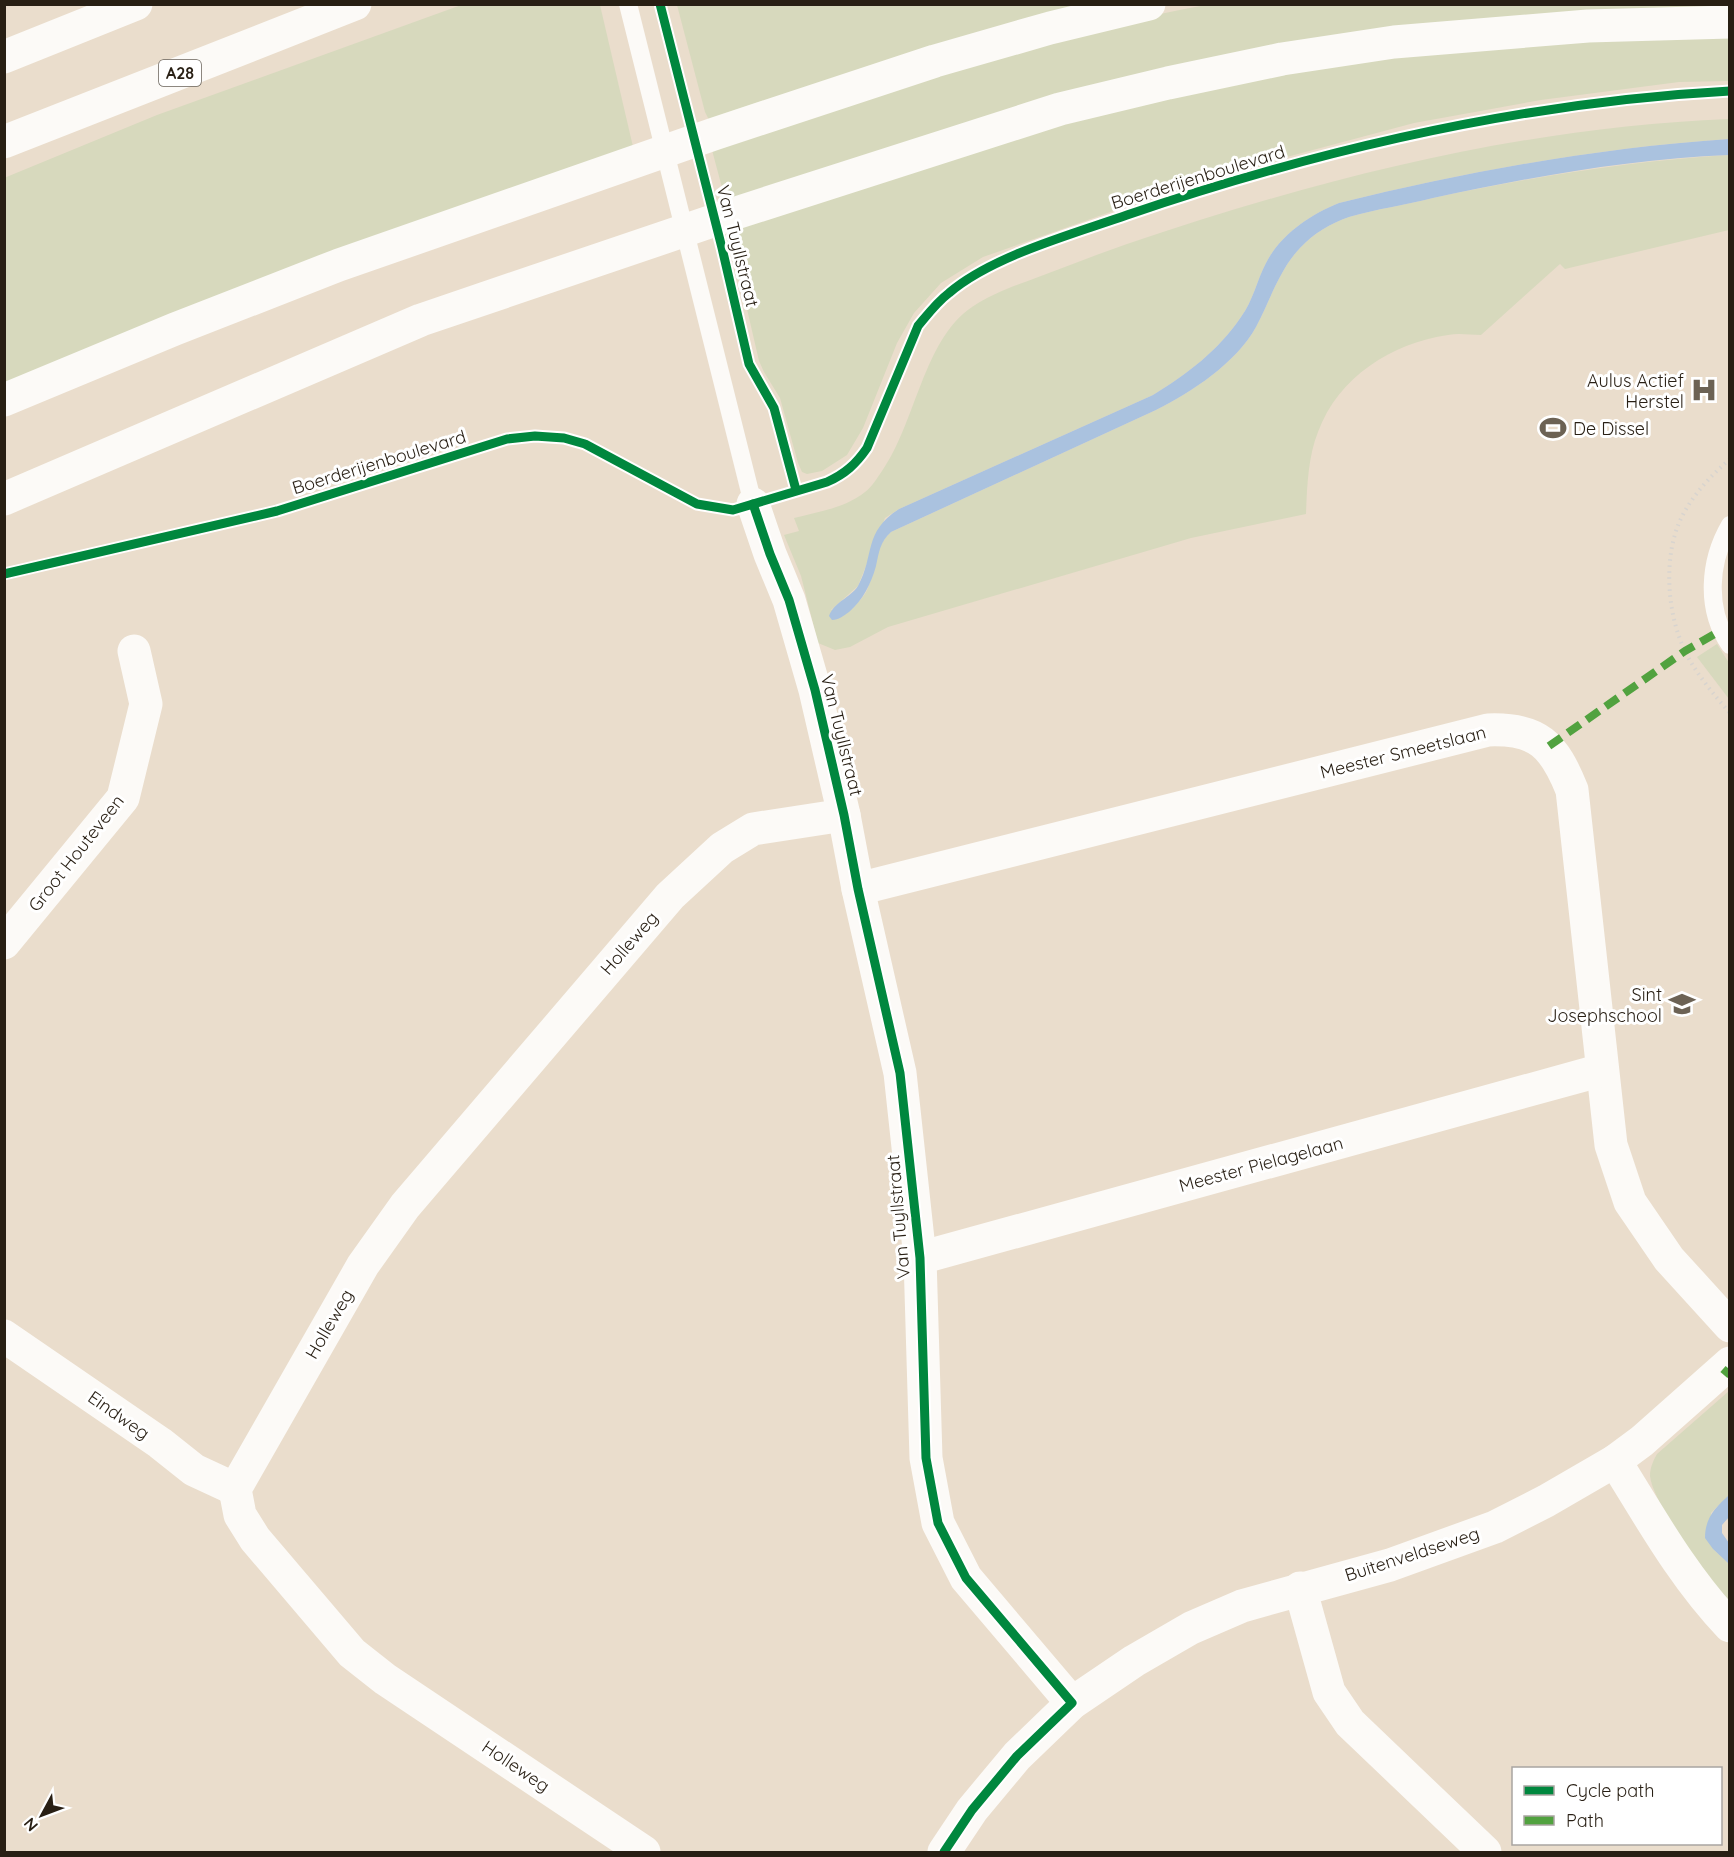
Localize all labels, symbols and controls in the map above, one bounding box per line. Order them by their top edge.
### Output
road number: A28 [159,60,201,86]
street label: Boerderijenboulevard [1108,140,1288,214]
street label: Van Tuyllstraat [712,183,764,309]
place label: Aulus Actief Herstel [1587,369,1685,413]
hospital icon: Aulus Actief Herstel [1689,375,1719,405]
sports icon: De Dissel [1538,413,1568,443]
place label: De Dissel [1573,417,1649,440]
street label: Boerderijenboulevard [289,425,469,499]
street label: Van Tuyllstraat [816,672,868,798]
street label: Meester Smeetslaan [1318,720,1488,784]
street label: Groot Houteveen [23,790,129,916]
street label: Holleweg [595,906,663,980]
place label: Sint Josephschool [1547,983,1662,1027]
school or university icon: Sint Josephschool [1667,989,1697,1019]
street label: Meester Pielagelaan [1176,1131,1346,1197]
street label: Van Tuyllstraat [881,1154,915,1280]
street label: Holleweg [300,1285,358,1363]
street label: Eindweg [84,1385,154,1445]
street label: Buitenveldseweg [1342,1521,1482,1587]
street label: Holleweg [478,1735,554,1797]
legend [1512,1767,1722,1845]
text: Cycle path [1566,1779,1654,1802]
north arrow [12,1785,72,1845]
text: Path [1566,1809,1604,1832]
text: N [19,1814,42,1836]

